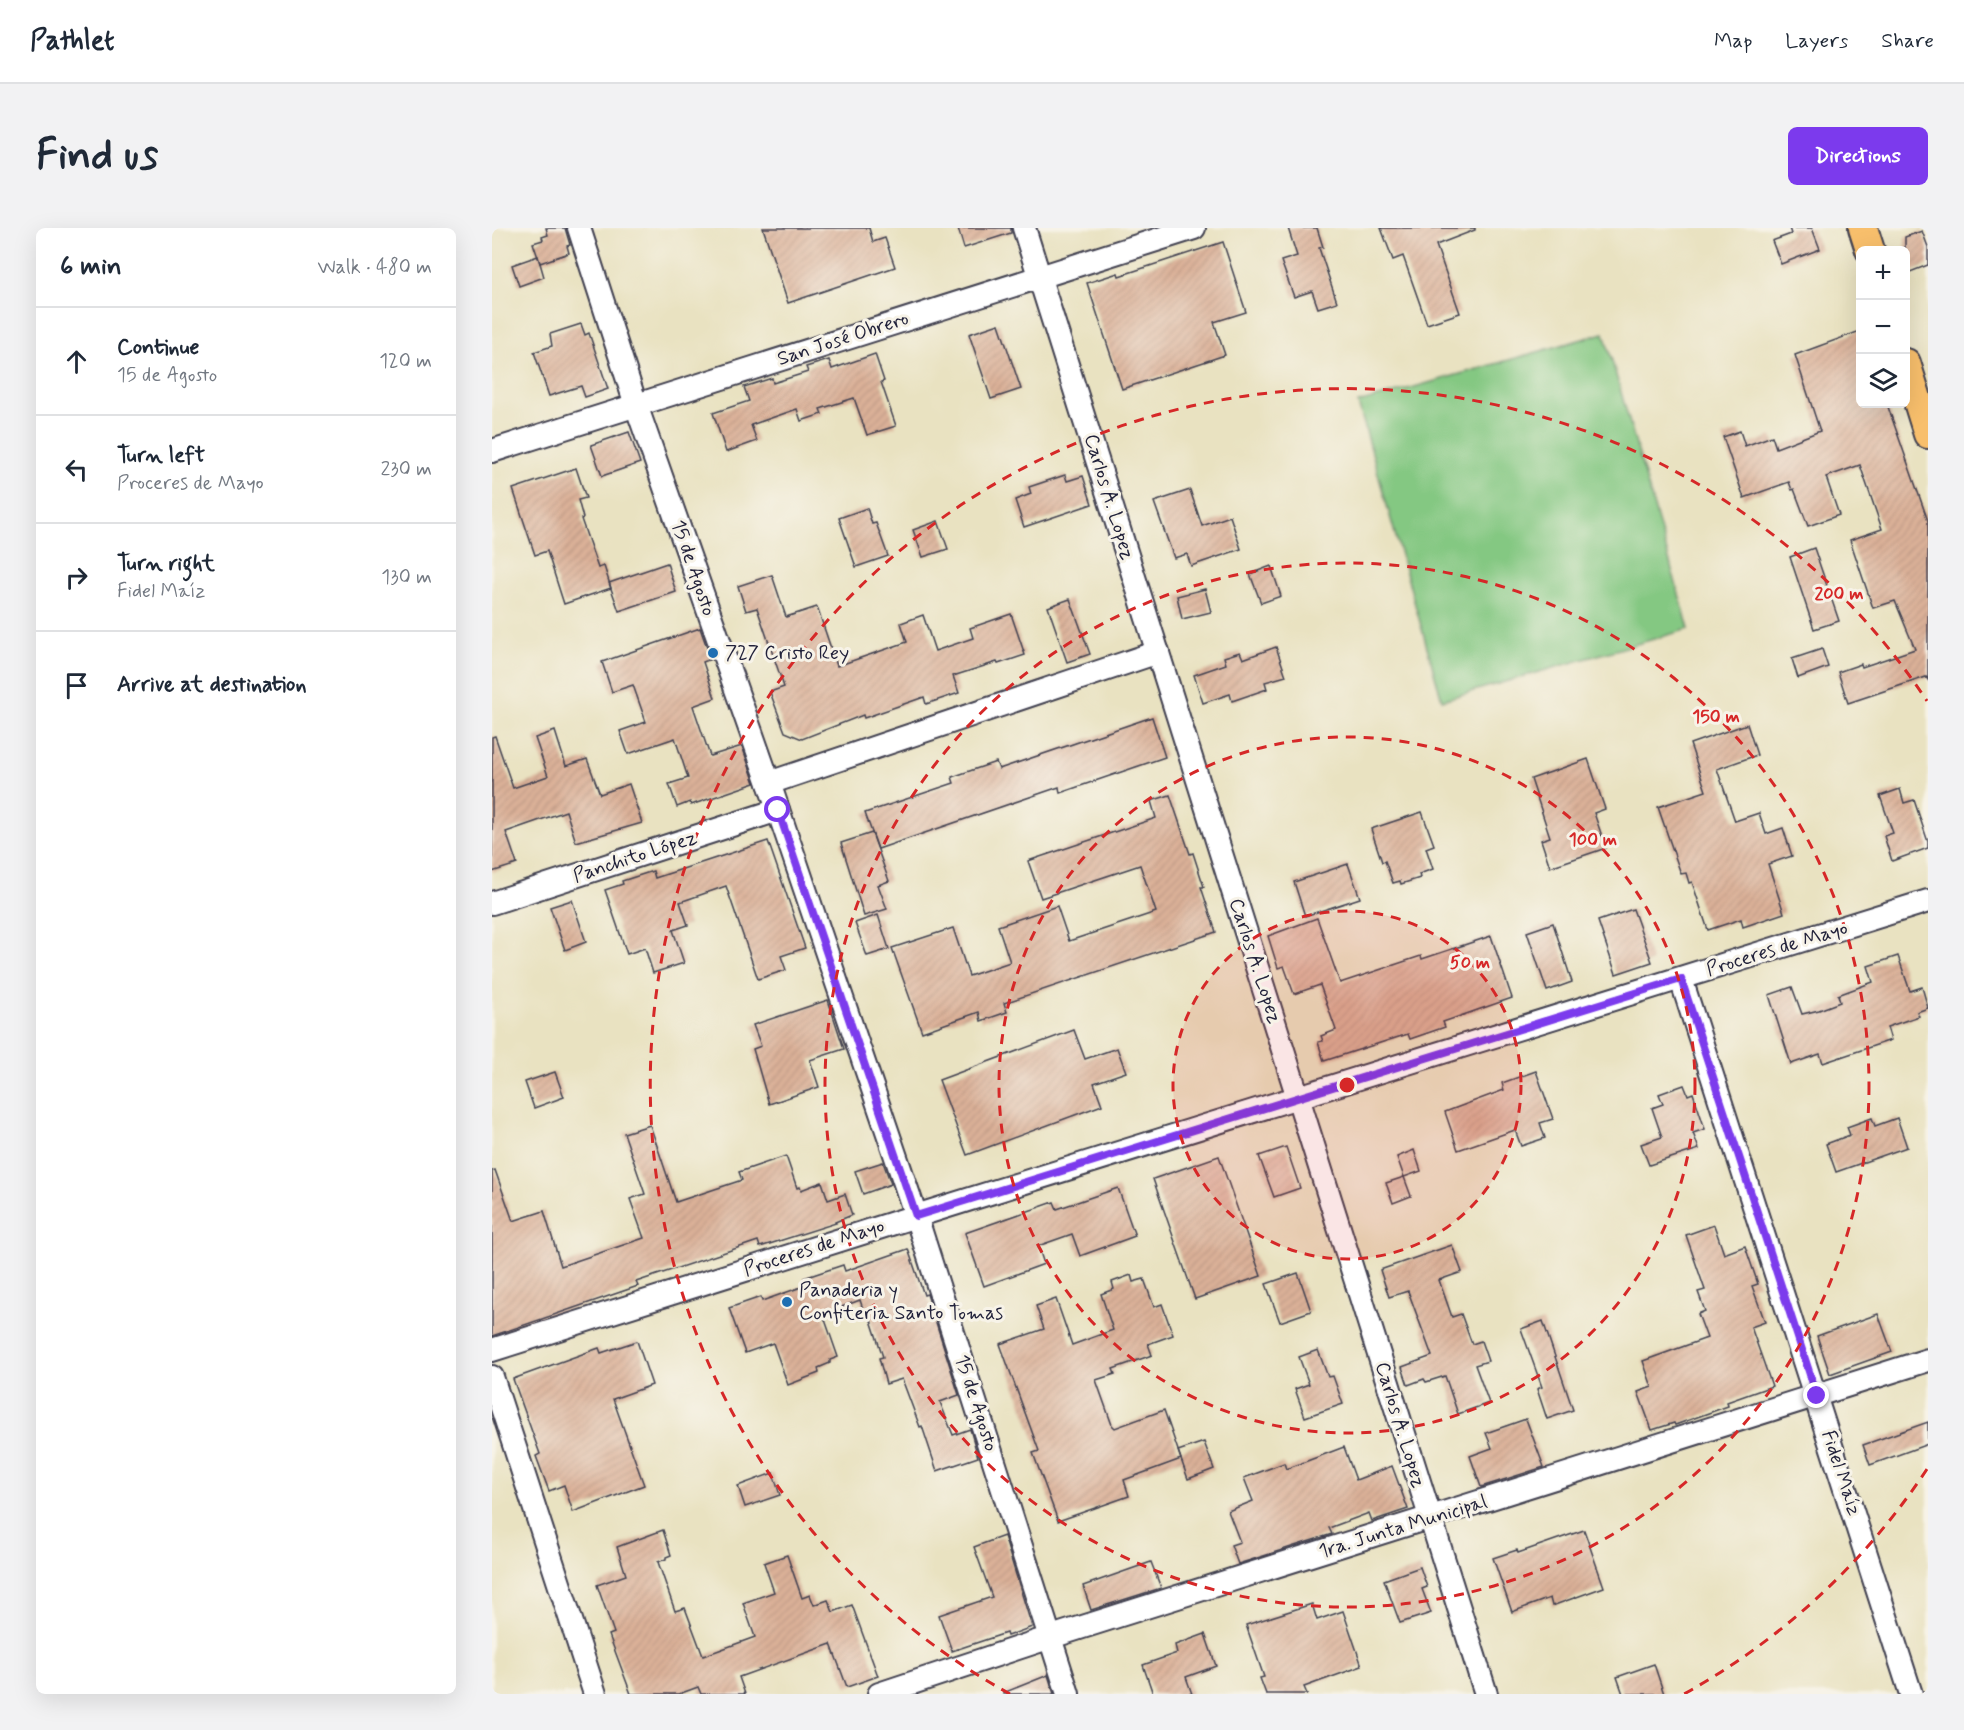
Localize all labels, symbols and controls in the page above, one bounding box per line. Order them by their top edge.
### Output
text: Pathlet [30,23,114,60]
text: Map [1714,27,1752,55]
text: Layers [1785,27,1848,55]
text: Share [1881,27,1934,55]
button: Directions [1788,127,1928,185]
text: Find us [36,129,158,184]
map controls [1856,246,1910,408]
button: + [1856,246,1910,300]
text: 6 min [60,250,122,284]
text: Walk · 480 m [317,254,432,281]
button: − [1856,300,1910,354]
street label: San José Obrero [774,305,912,373]
text: Continue [117,334,199,362]
icon: ahead [60,345,93,378]
text: 120 m [379,348,432,375]
button: layers [1856,354,1910,408]
text: 15 de Agosto [117,362,217,389]
street label: Carlos A. Lopez [1077,431,1141,563]
text: Turn left [117,442,205,470]
icon: left [60,453,93,486]
text: 230 m [380,456,432,483]
text: Proceres de Mayo [117,470,264,497]
street label: 15 de Agosto [664,516,722,620]
text: Turn right [117,550,215,578]
icon: right [60,561,93,594]
text: 130 m [381,564,432,591]
text: Fidel Maíz [117,578,205,605]
text: 200 m [1814,582,1864,606]
place label: 727 Cristo Rey [725,640,849,667]
marker: 727 Cristo Rey [706,646,720,660]
icon: arrive [60,669,93,702]
text: Arrive at destination [117,671,307,699]
text: 150 m [1692,705,1740,729]
route start [764,796,790,822]
street label: Panchito López [570,824,701,890]
text: 100 m [1569,828,1617,852]
street label: Carlos A. Lopez [1222,895,1288,1027]
street label: Proceres de Mayo [1703,915,1851,983]
text: 50 m [1450,951,1490,975]
centre of rings [1337,1075,1357,1095]
street label: Proceres de Mayo [740,1212,888,1284]
place label: Panaderia y Confiteria Santo Tomas [799,1277,1003,1327]
marker: Panaderia y Confiteria Santo Tomas [780,1295,794,1309]
street label: 15 de Agosto [948,1351,1004,1455]
street label: Carlos A. Lopez [1368,1359,1432,1491]
route end [1803,1382,1829,1408]
street label: Fidel Maíz [1815,1427,1868,1519]
street label: 1ra. Junta Municipal [1315,1488,1491,1565]

